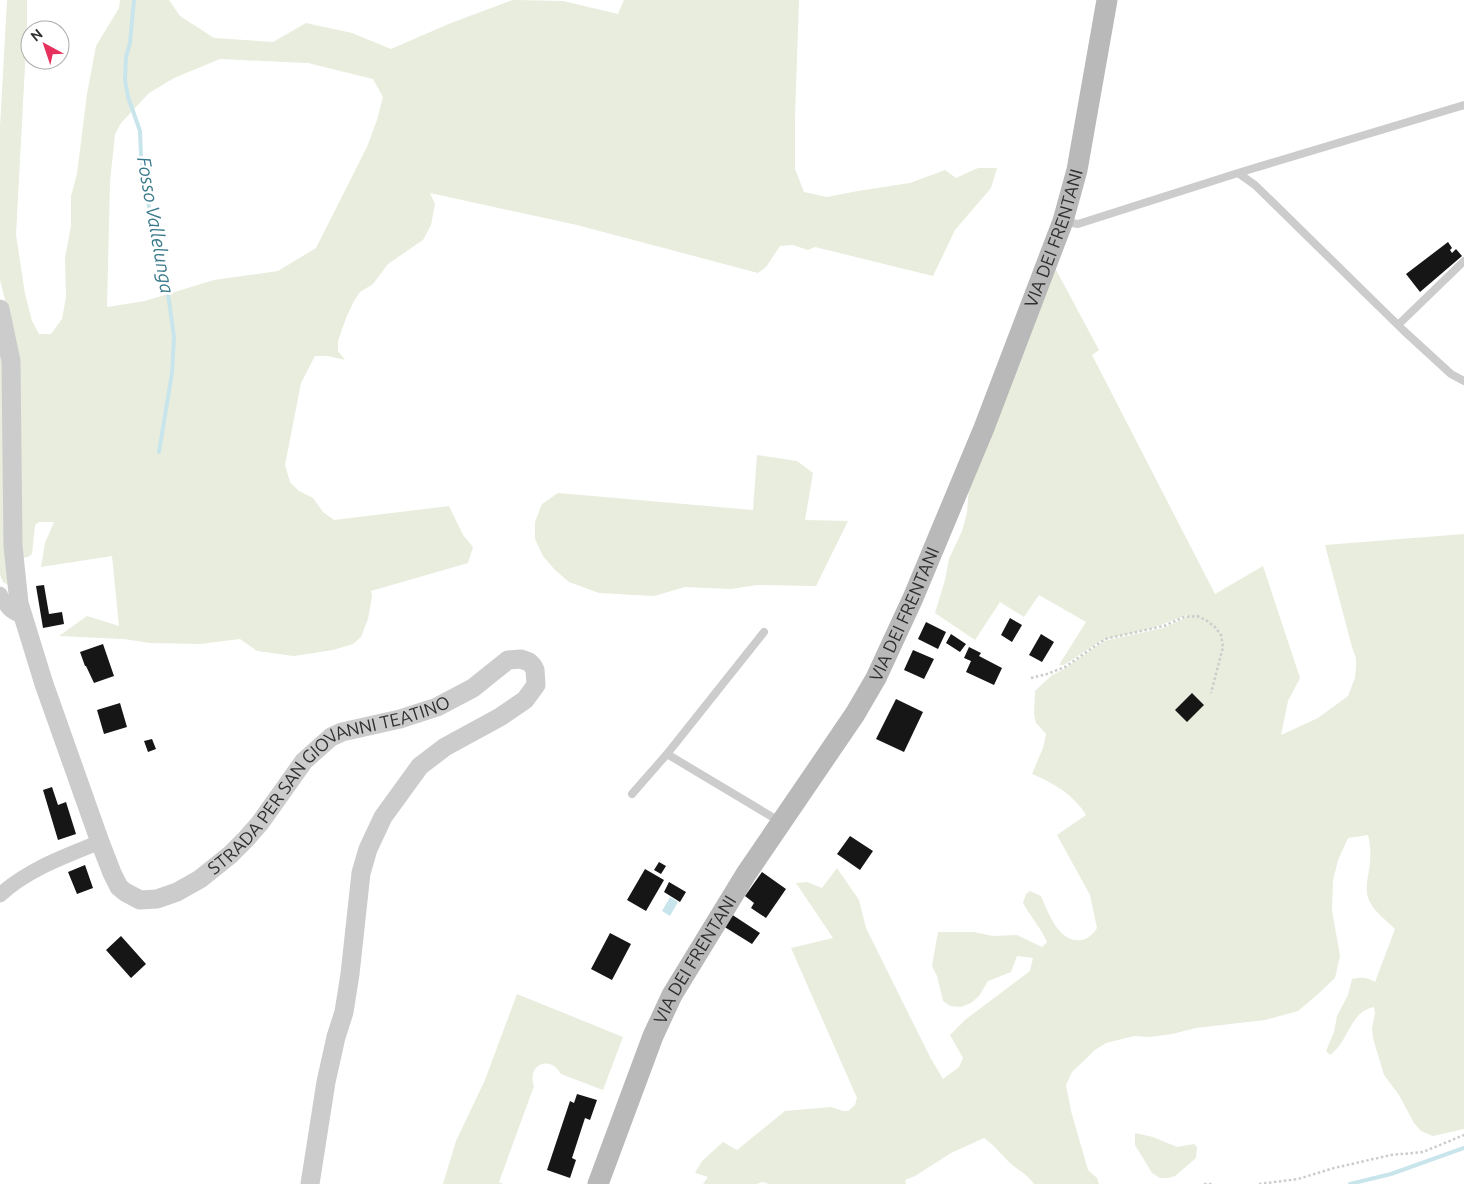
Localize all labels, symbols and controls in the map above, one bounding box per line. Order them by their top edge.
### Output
north arrow [20,20,70,70]
text: N [27,26,46,45]
water label: Fosso Vallelunga [133,155,179,295]
street label: VIA DEI FRENTANI [1020,166,1086,310]
street label: VIA DEI FRENTANI [865,544,942,684]
street label: STRADA PER SAN GIOVANNI TEATINO [203,691,453,878]
street label: VIA DEI FRENTANI [649,892,739,1027]

